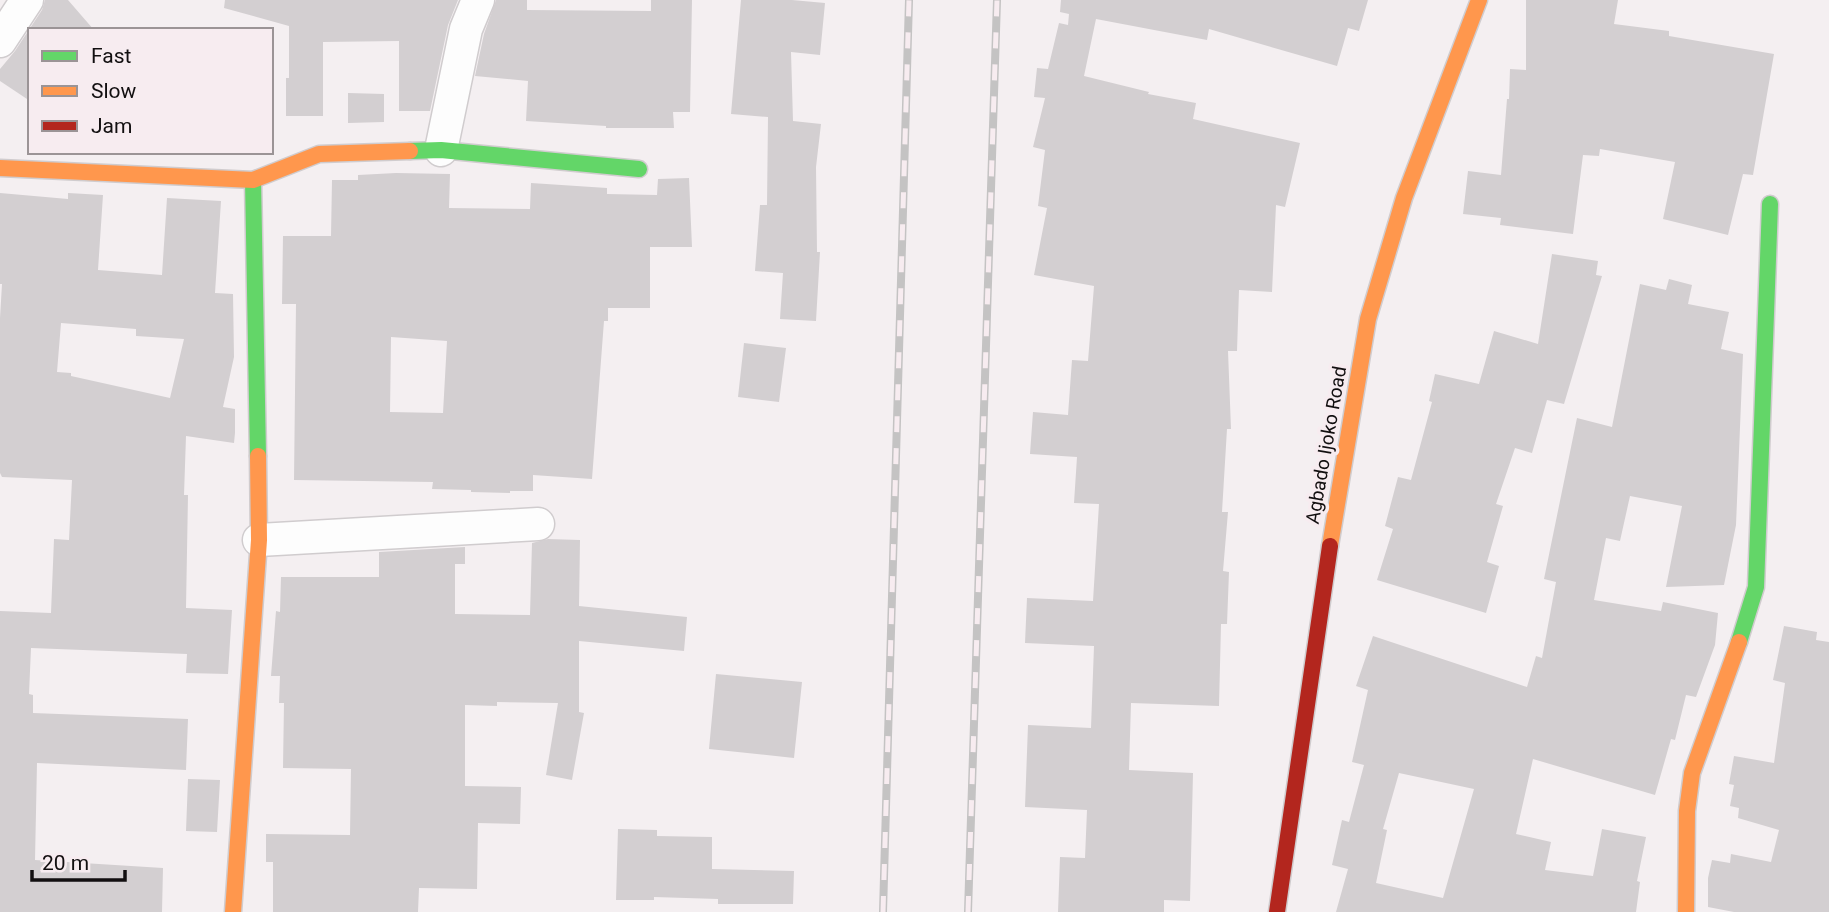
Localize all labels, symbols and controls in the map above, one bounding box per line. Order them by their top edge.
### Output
legend [28,28,273,154]
text: Fast [91,44,132,68]
text: Slow [91,79,137,103]
text: Jam [91,114,132,138]
street label: Agbado Ijoko Road [1301,364,1351,526]
scale bar [32,838,124,882]
text: 20 m [42,851,89,875]

